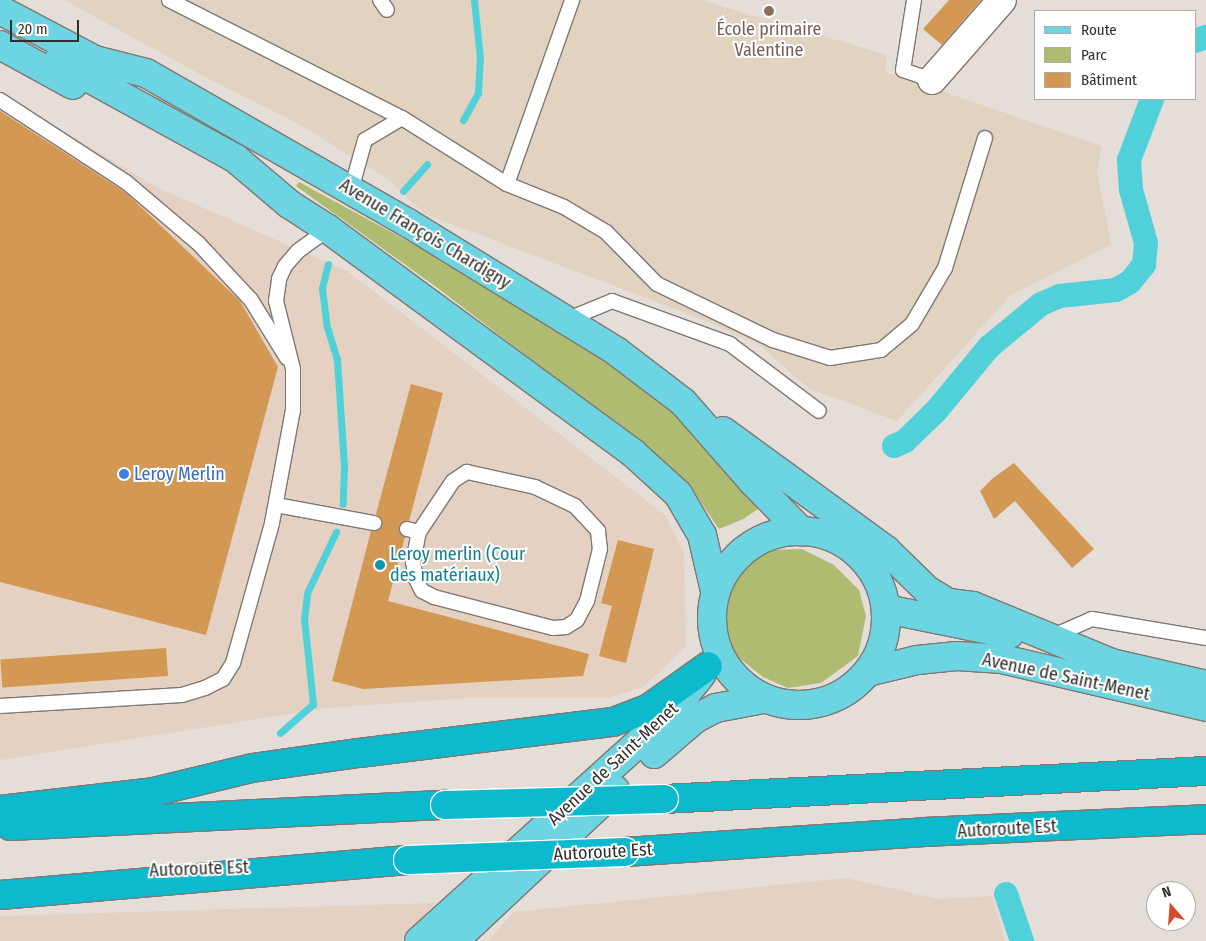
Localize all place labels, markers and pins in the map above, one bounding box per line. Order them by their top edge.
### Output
marker: École primaire Valentine [763,5,775,17]
place label: École primaire Valentine [717,19,821,62]
place label: Leroy Merlin [134,463,225,485]
marker: Leroy Merlin [118,468,130,480]
place label: Leroy merlin (Cour des matériaux) [390,544,525,586]
marker: Leroy merlin (Cour des matériaux) [374,559,386,571]

